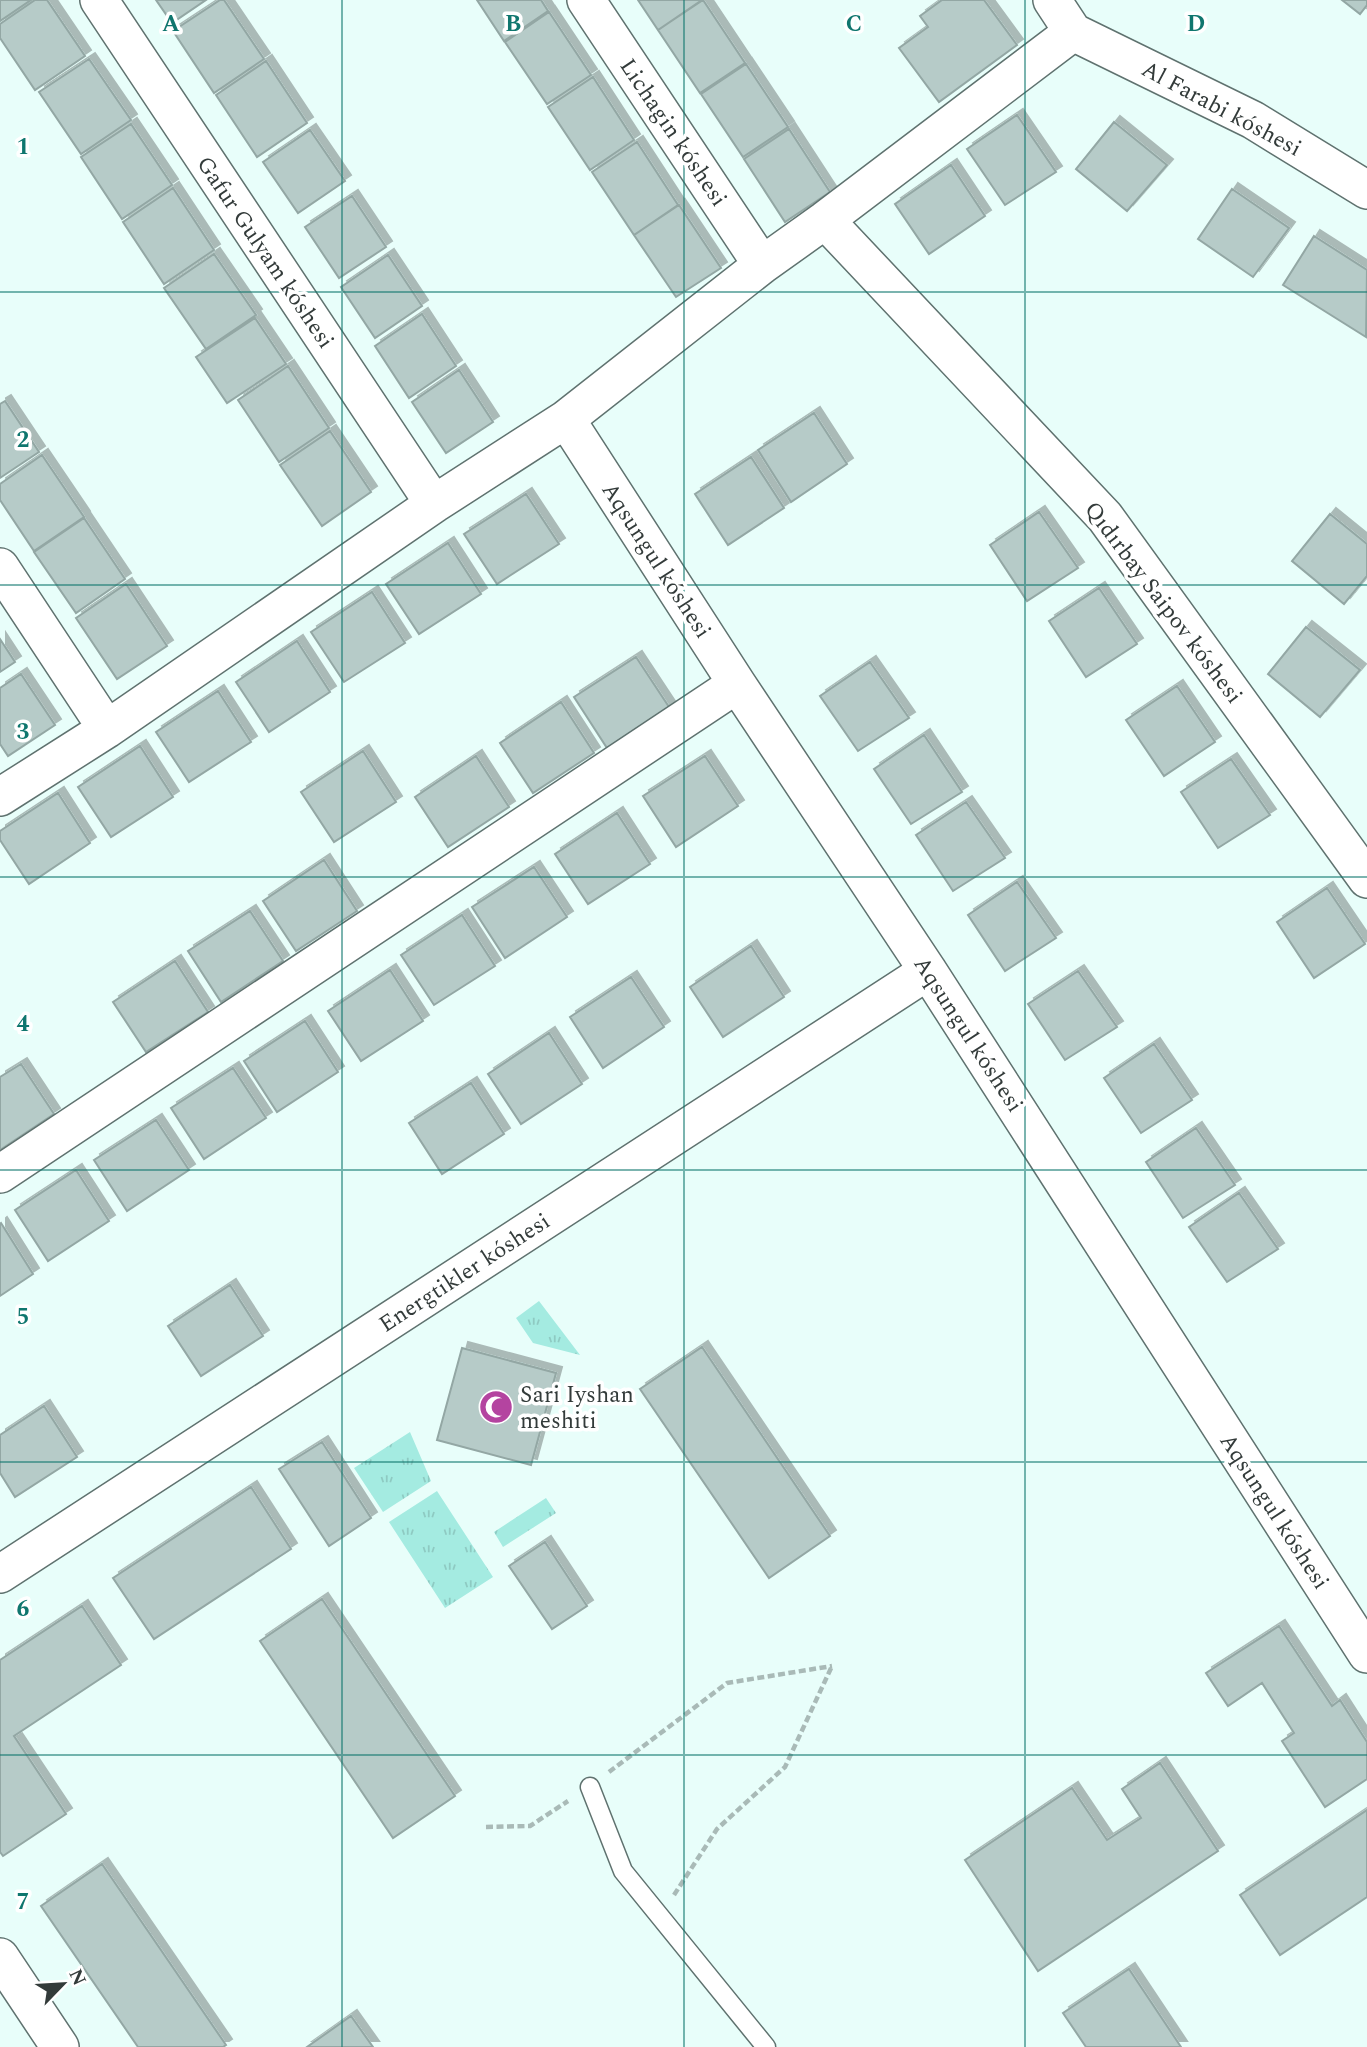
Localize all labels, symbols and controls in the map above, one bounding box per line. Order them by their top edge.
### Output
text: A [162,7,180,42]
text: B [505,7,521,42]
text: C [846,7,862,42]
text: D [1187,7,1205,42]
street label: Lichagin kóshesi [610,52,735,214]
street label: Al Farabi kóshesi [1135,52,1308,166]
text: 1 [17,130,29,165]
street label: Gafur Gulyam kóshesi [187,149,342,356]
text: 2 [17,423,30,458]
street label: Aqsungul kóshesi [592,476,719,646]
street label: Qıdırbay Saipov kóshesi [1075,494,1251,712]
text: 3 [17,715,30,750]
street label: Aqsungul kóshesi [904,950,1031,1120]
text: 4 [17,1007,30,1042]
street label: Energtikler kóshesi [372,1205,558,1342]
text: 5 [17,1300,29,1335]
place label: Sari Iyshan meshiti [520,1378,634,1439]
mosque icon: Sari Iyshan meshiti [477,1388,515,1426]
street label: Aqsungul kóshesi [1210,1427,1337,1597]
text: 6 [17,1592,30,1627]
text: 7 [17,1885,29,1920]
north arrow [28,1949,98,2019]
text: N [61,1964,93,1991]

